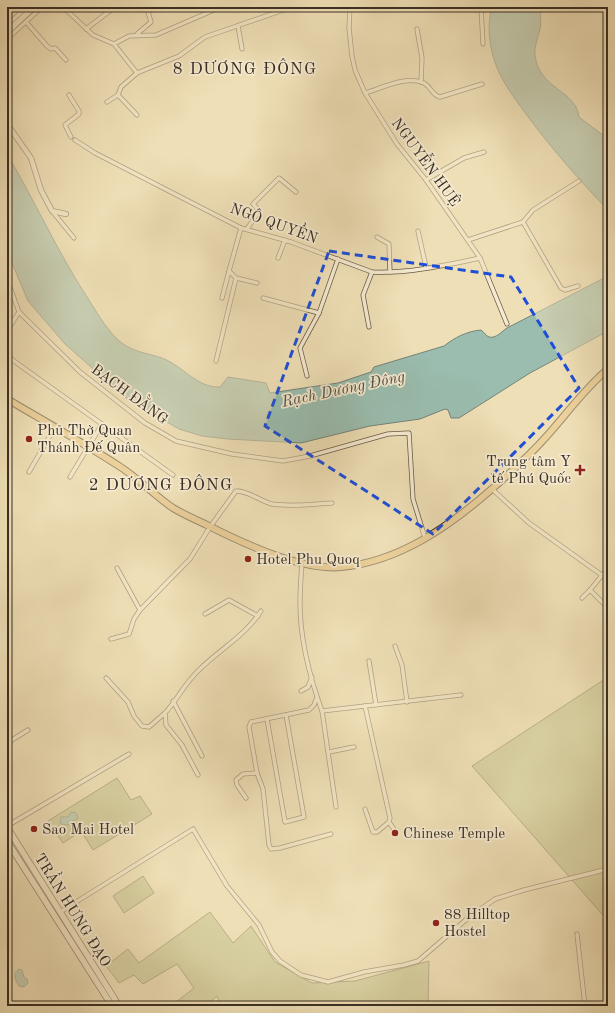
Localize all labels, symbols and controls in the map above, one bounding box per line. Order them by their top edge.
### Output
district label: 8 DƯƠNG ĐÔNG [173,58,317,78]
street label: NGUYỄN HUỆ [388,113,466,210]
street label: NGÔ QUYỀN [228,196,322,247]
street label: BẠCH ĐẰNG [88,358,174,428]
water label: Rạch Dương Đông [279,369,407,411]
place label: Phủ Thờ Quan Thánh Đế Quân [37,424,140,456]
marker: Phủ Thờ Quan Thánh Đế Quân [24,434,34,444]
place label: Trung tâm Y tế Phú Quốc [486,455,571,487]
marker: Trung tâm Y tế Phú Quốc [574,464,586,476]
district label: 2 DƯƠNG ĐÔNG [89,474,233,494]
place label: Hotel Phu Quoq [256,553,360,568]
marker: Hotel Phu Quoq [243,554,253,564]
place label: Sao Mai Hotel [42,823,134,838]
marker: Sao Mai Hotel [29,824,39,834]
place label: Chinese Temple [403,827,505,842]
marker: Chinese Temple [390,828,400,838]
street label: TRẦN HƯNG ĐẠO [31,848,118,970]
place label: 88 Hilltop Hostel [444,908,510,940]
marker: 88 Hilltop Hostel [431,918,441,928]

